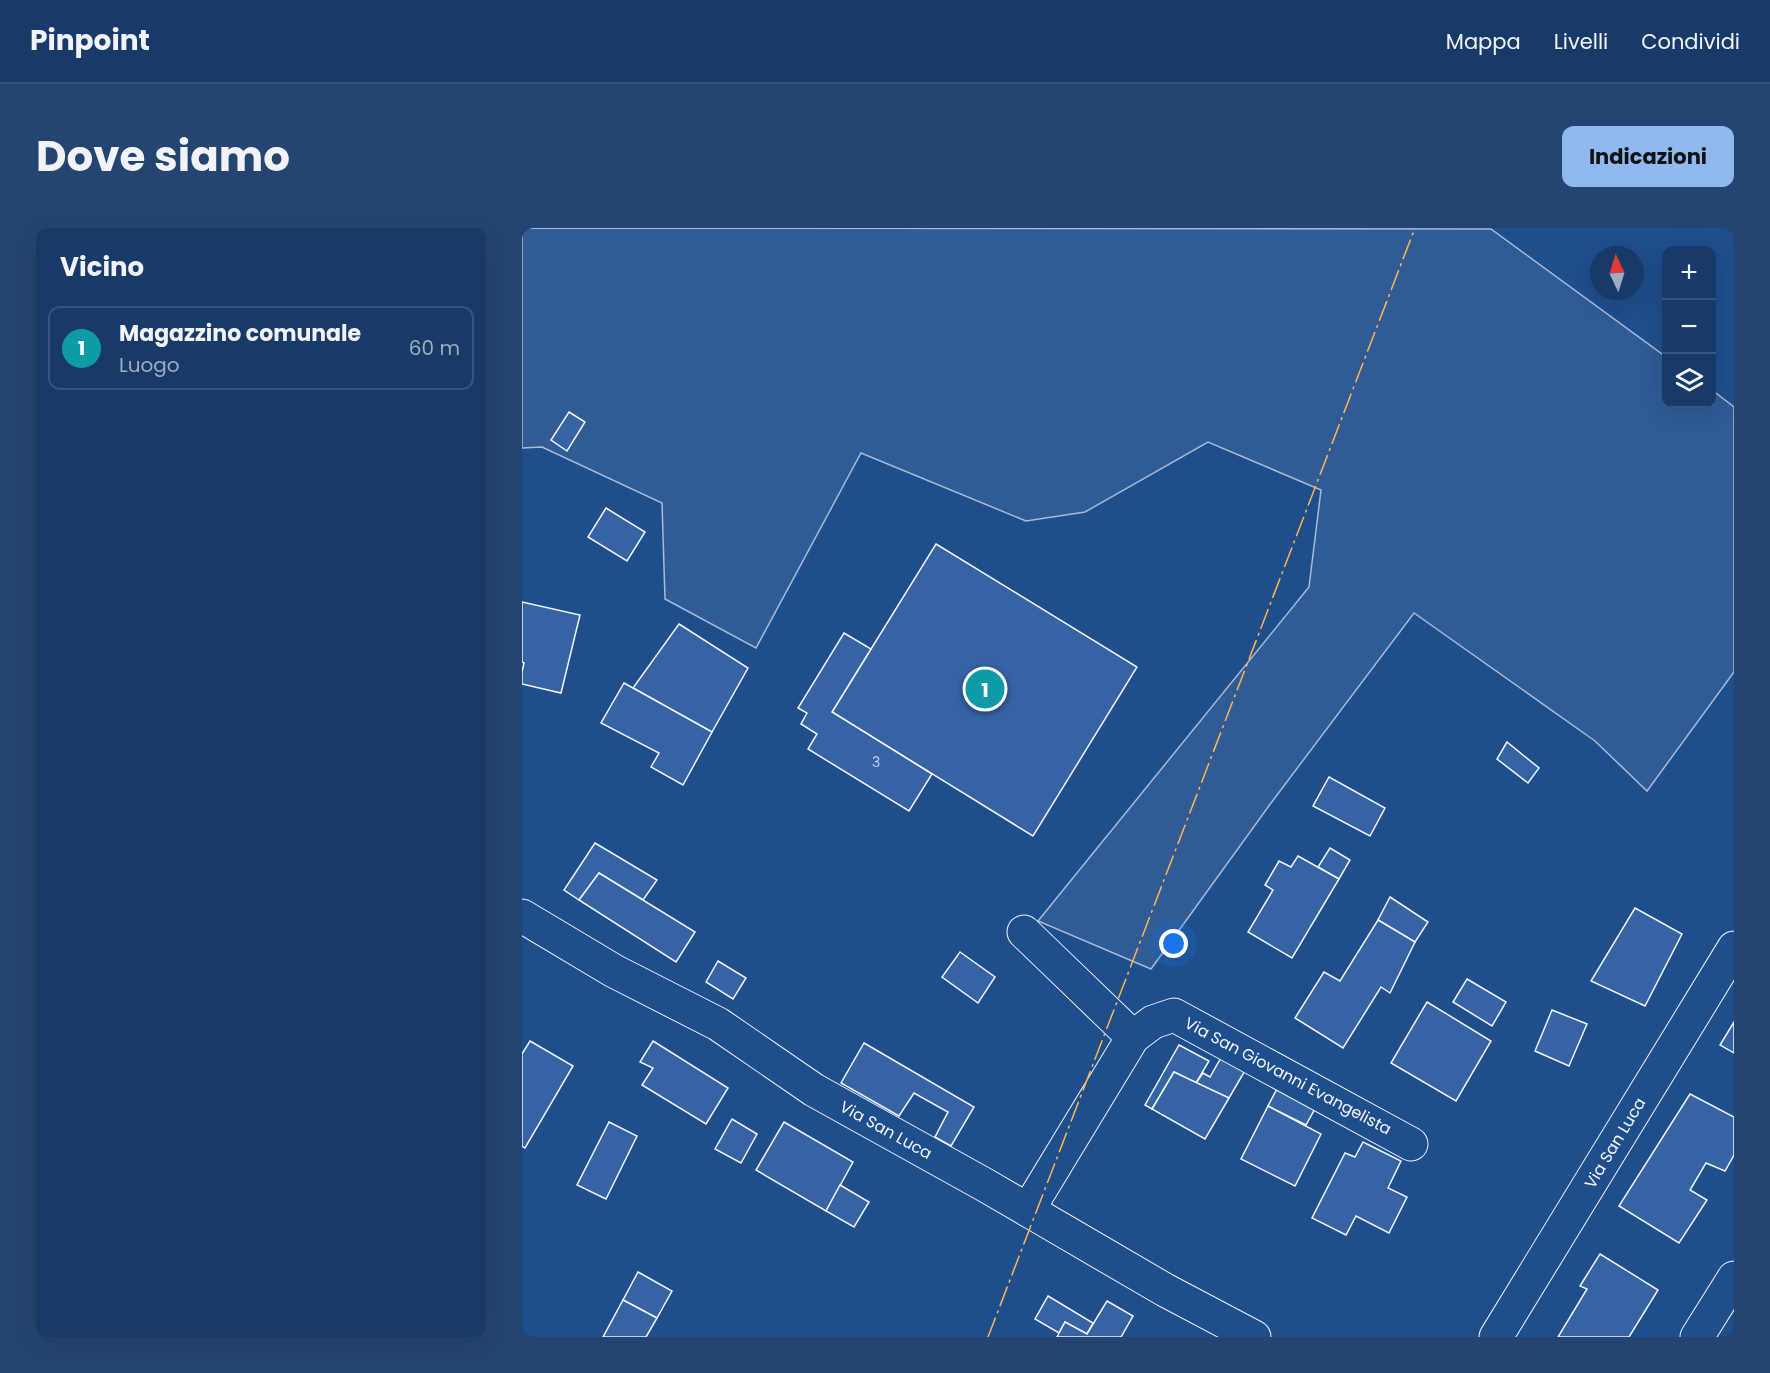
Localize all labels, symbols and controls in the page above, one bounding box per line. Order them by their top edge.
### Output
text: Pinpoint [30,21,150,60]
text: Mappa [1446,27,1521,56]
text: Livelli [1554,27,1608,56]
text: Condividi [1641,27,1740,56]
button: Indicazioni [1562,126,1734,187]
text: Dove siamo [36,127,290,186]
north arrow [1590,246,1644,300]
map controls [1662,246,1716,408]
button: + [1662,246,1716,300]
text: Vicino [60,249,144,285]
button: − [1662,300,1716,354]
text: Magazzino comunale [119,318,361,349]
text: 1 [78,334,85,362]
text: 60 m [409,334,460,362]
text: Luogo [119,351,180,379]
button: layers [1662,354,1716,408]
pin: 1 [966,666,1004,712]
house number: 3 [872,752,880,772]
your location [1159,929,1188,958]
street label: Via San Giovanni Evangelista [1180,1012,1396,1140]
street label: Via San Luca [1579,1093,1651,1193]
street label: Via San Luca [836,1095,936,1165]

